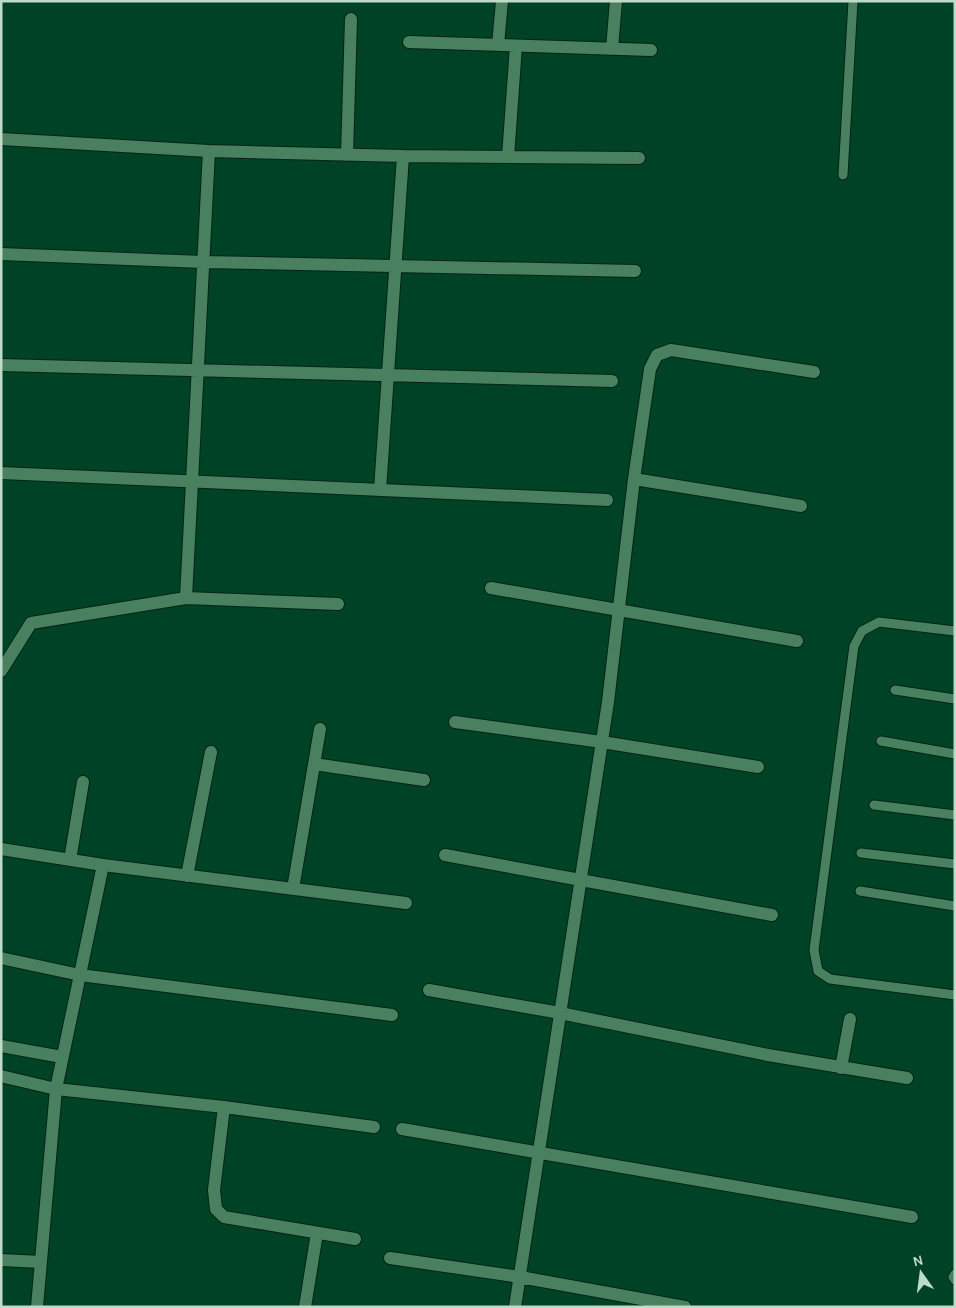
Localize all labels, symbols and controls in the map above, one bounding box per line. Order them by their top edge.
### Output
north arrow [896,1248,946,1298]
text: N [911,1251,925,1270]

